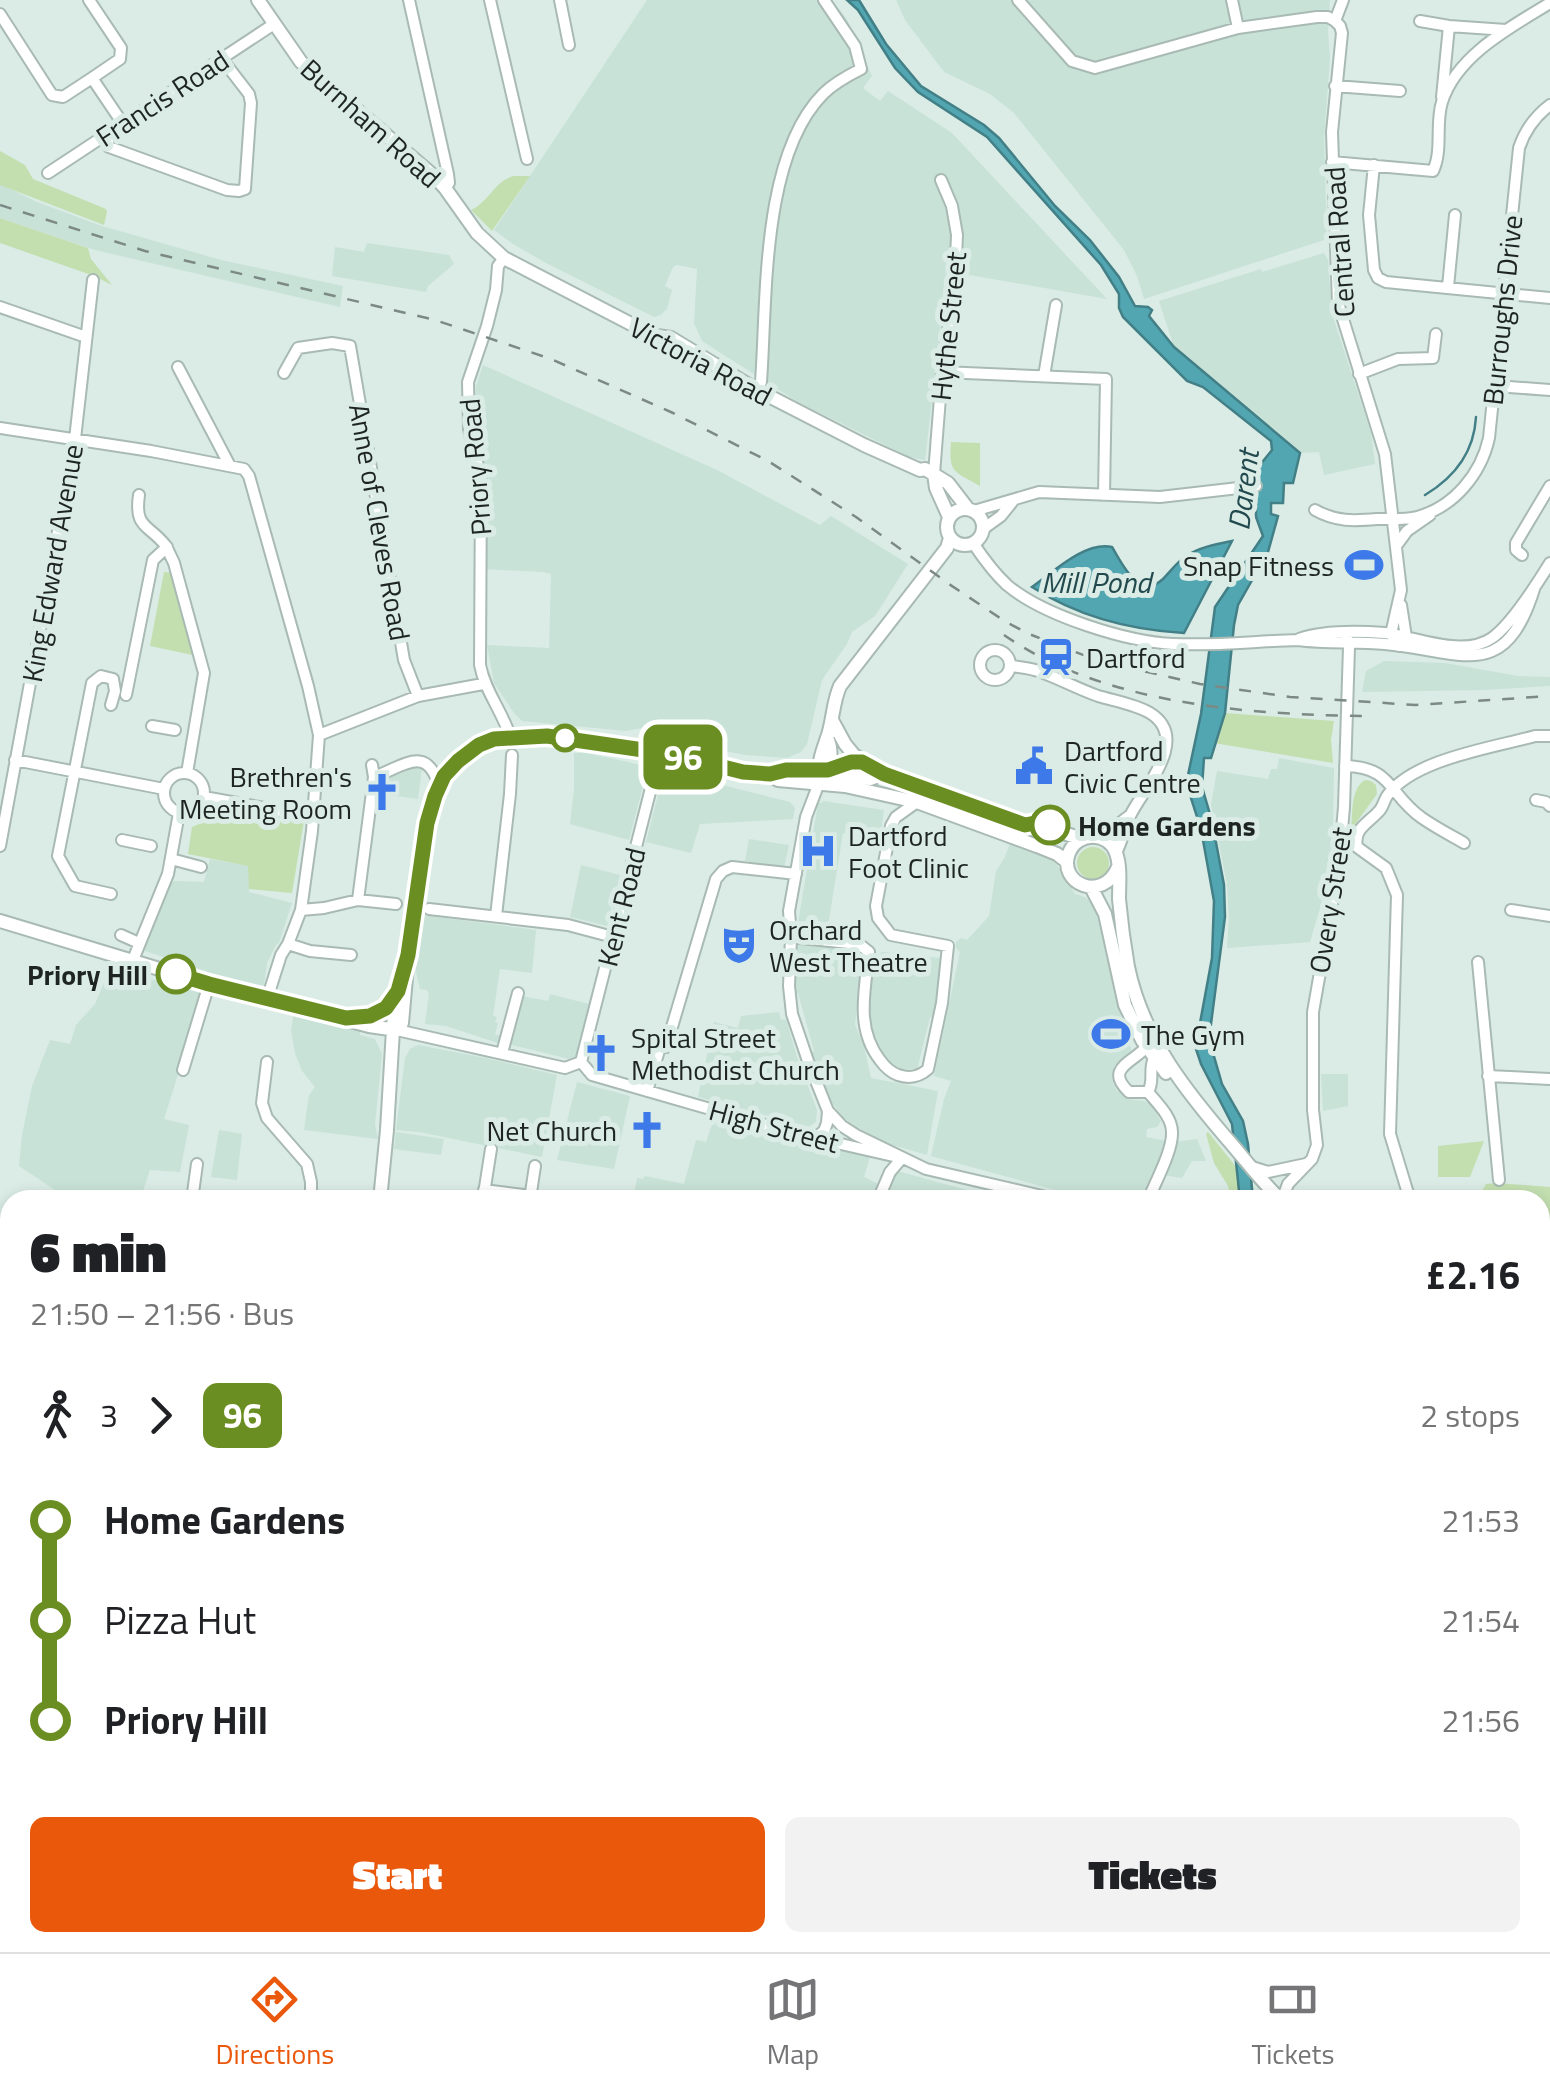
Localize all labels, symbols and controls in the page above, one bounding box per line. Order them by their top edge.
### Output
street label: Francis Road [87,39,237,157]
street label: Burnham Road [291,48,451,198]
street label: Central Road [1312,165,1366,319]
street label: Burroughs Drive [1471,213,1533,407]
street label: Hythe Street [919,249,977,403]
street label: Victoria Road [622,305,780,417]
street label: Priory Road [448,397,502,537]
street label: Anne of Cleves Road [338,400,422,644]
street label: King Edward Avenue [10,441,94,685]
water label: Darent [1215,444,1271,533]
place label: Snap Fitness [1183,544,1334,587]
sports icon: Snap Fitness [1343,544,1385,586]
water label: Mill Pond [1041,559,1154,605]
station icon: Dartford [1035,636,1077,678]
place label: Dartford [1086,636,1186,679]
line badge: 96 [638,724,728,790]
unlabelled marker [552,725,578,751]
place label: Dartford Civic Centre [1064,729,1201,804]
text: 96 [663,730,703,784]
public building icon: Dartford Civic Centre [1013,745,1055,787]
place label: Brethren's Meeting Room [179,755,352,830]
church icon: Brethren's Meeting Room [361,771,403,813]
place label: Home Gardens [1078,804,1256,847]
marker: Home Gardens [1031,806,1069,844]
place label: Dartford Foot Clinic [848,814,969,889]
street label: Overy Street [1297,824,1363,976]
hospital icon: Dartford Foot Clinic [797,830,839,872]
street label: Kent Road [585,843,657,971]
place label: Orchard West Theatre [769,908,928,983]
theatre icon: Orchard West Theatre [718,924,760,966]
place label: Priory Hill [27,953,148,996]
marker: Priory Hill [157,955,195,993]
sports icon: The Gym [1090,1013,1132,1055]
place label: The Gym [1141,1013,1245,1056]
place label: Spital Street Methodist Church [631,1016,840,1091]
church icon: Spital Street Methodist Church [580,1032,622,1074]
street label: High Street [704,1088,844,1164]
place label: Net Church [486,1109,617,1152]
church icon: Net Church [626,1109,668,1151]
text: 6 min [30,1210,167,1293]
text: £2.16 [1425,1246,1520,1304]
text: 21:50 – 21:56 · Bus [30,1289,294,1337]
icon: walk [30,1388,85,1443]
icon: forward [133,1388,188,1443]
text: 96 [223,1388,262,1442]
text: 3 [100,1391,118,1439]
text: 2 stops [1420,1391,1520,1439]
text: Home Gardens [104,1491,345,1549]
text: 21:53 [1441,1496,1520,1544]
text: Pizza Hut [104,1591,256,1649]
text: 21:54 [1441,1596,1520,1644]
text: Priory Hill [104,1691,268,1749]
text: 21:56 [1441,1696,1520,1744]
button: Start [30,1817,765,1932]
button: Tickets [785,1817,1520,1932]
tab: Directions [216,1972,334,2075]
tab: Map [765,1972,820,2075]
tab: Tickets [1251,1972,1334,2075]

